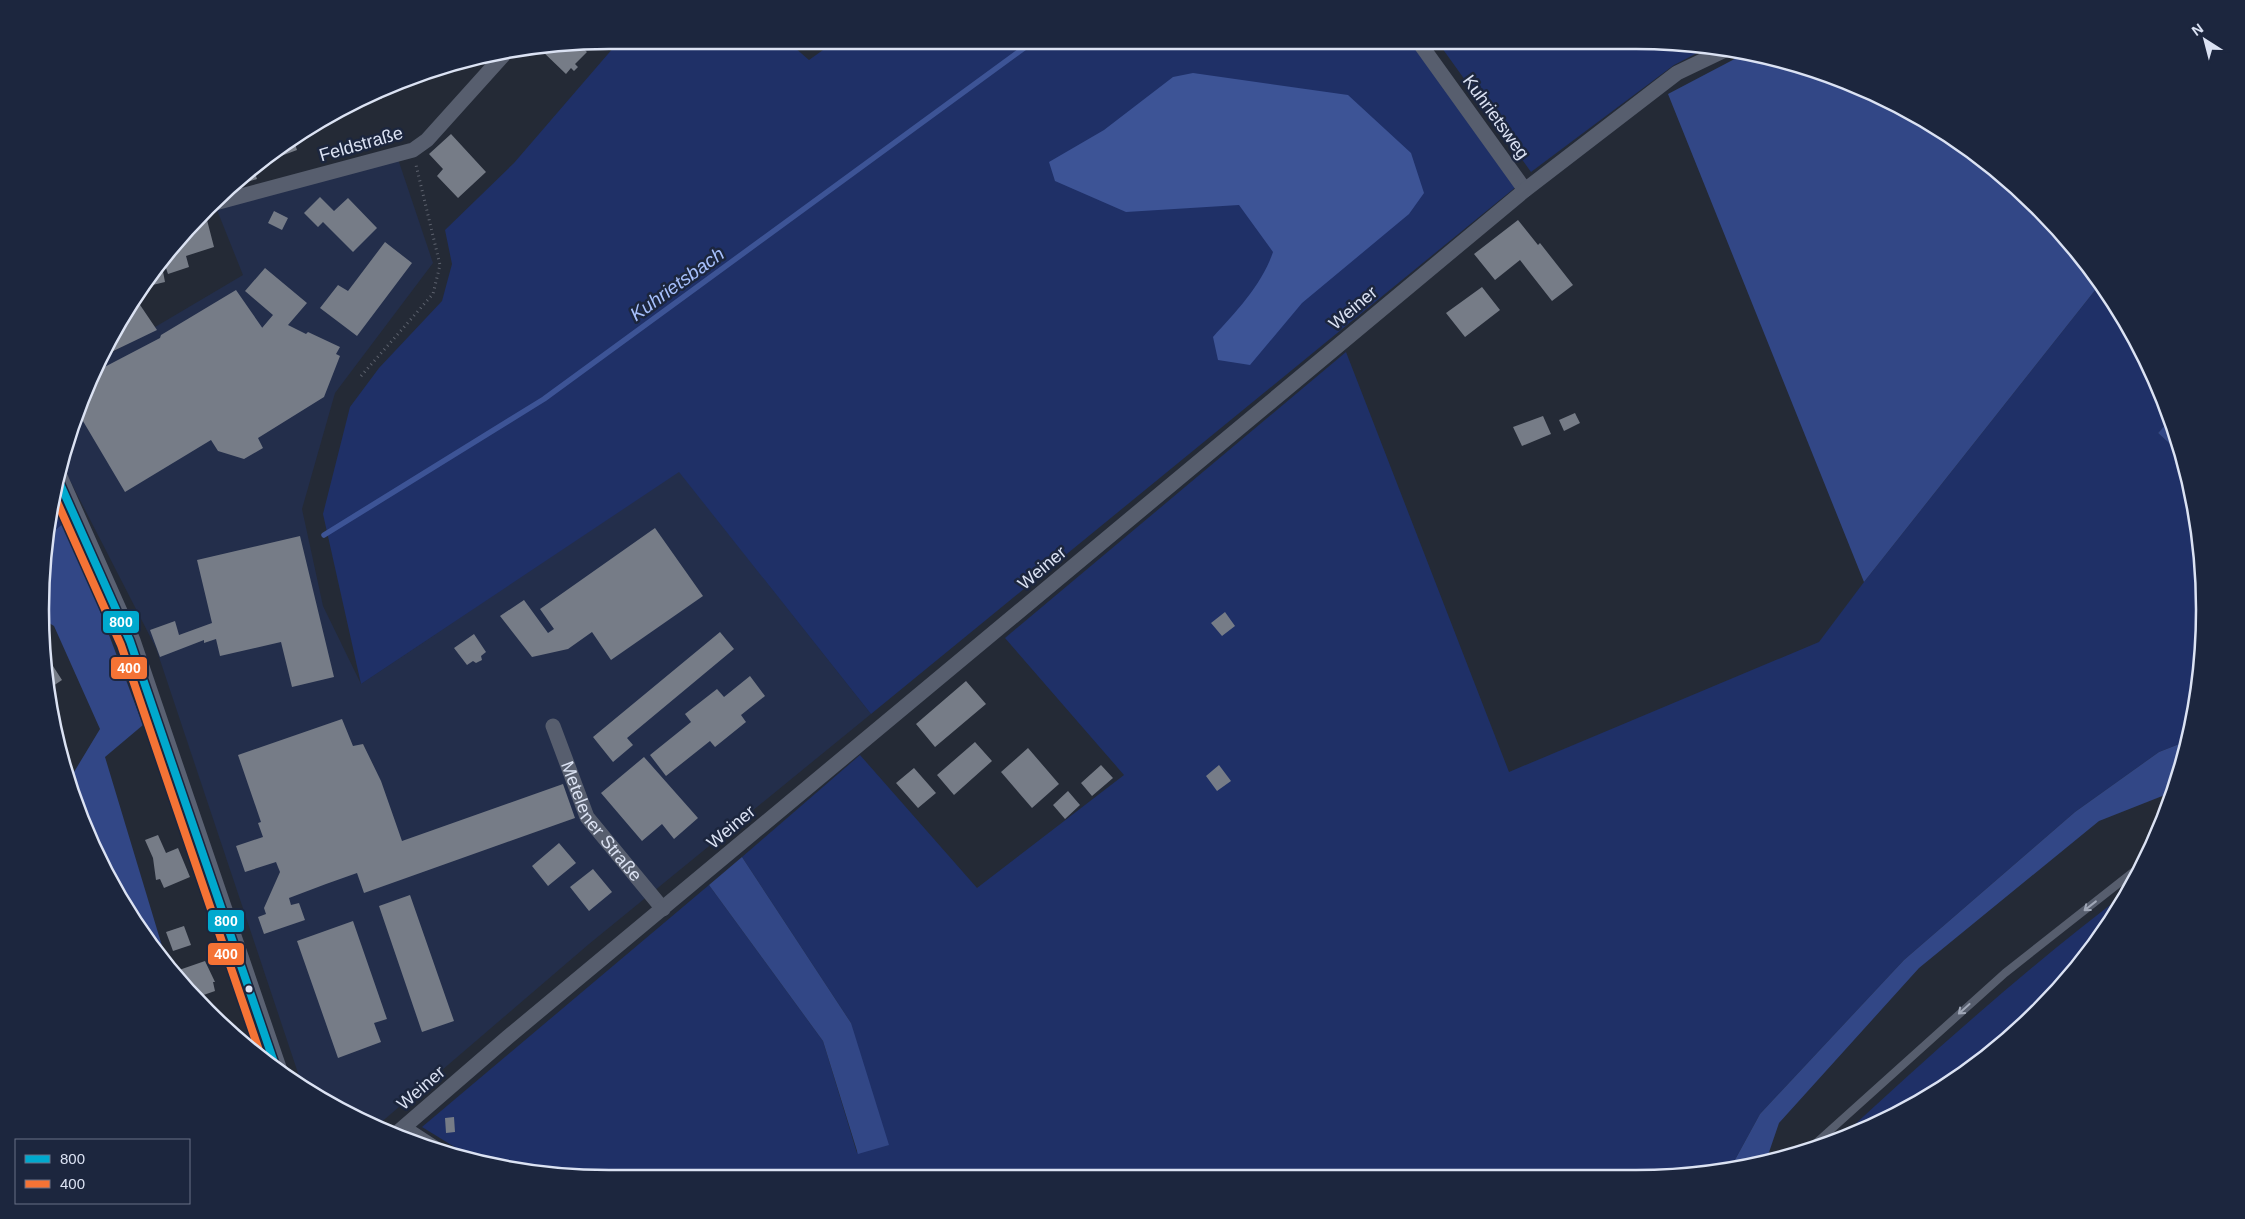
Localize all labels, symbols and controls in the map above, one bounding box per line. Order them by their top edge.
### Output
north arrow [2180,15,2230,65]
text: N [2189,20,2206,39]
street label: Kuhrietsweg [1459,71,1533,163]
street label: Feldstraße [317,123,405,165]
water label: Kuhrietsbach [626,243,728,325]
street label: Weiner [1325,282,1381,334]
street label: Weiner [1014,542,1070,594]
line badge: 800 [102,610,140,634]
text: 800 [109,614,133,630]
line badge: 400 [110,656,148,680]
text: 400 [117,660,141,676]
street label: Metelener Straße [557,758,646,885]
street label: Weiner [703,801,759,853]
one-way arrow [2083,901,2097,911]
line badge: 800 [207,909,245,933]
text: 800 [214,913,238,929]
line badge: 400 [207,942,245,966]
text: 400 [214,946,238,962]
unlabelled marker [244,984,254,994]
one-way arrow [1958,1003,1971,1015]
street label: Weiner [393,1062,449,1114]
legend [15,1139,190,1204]
text: 800 [60,1150,85,1167]
text: 400 [60,1175,85,1192]

